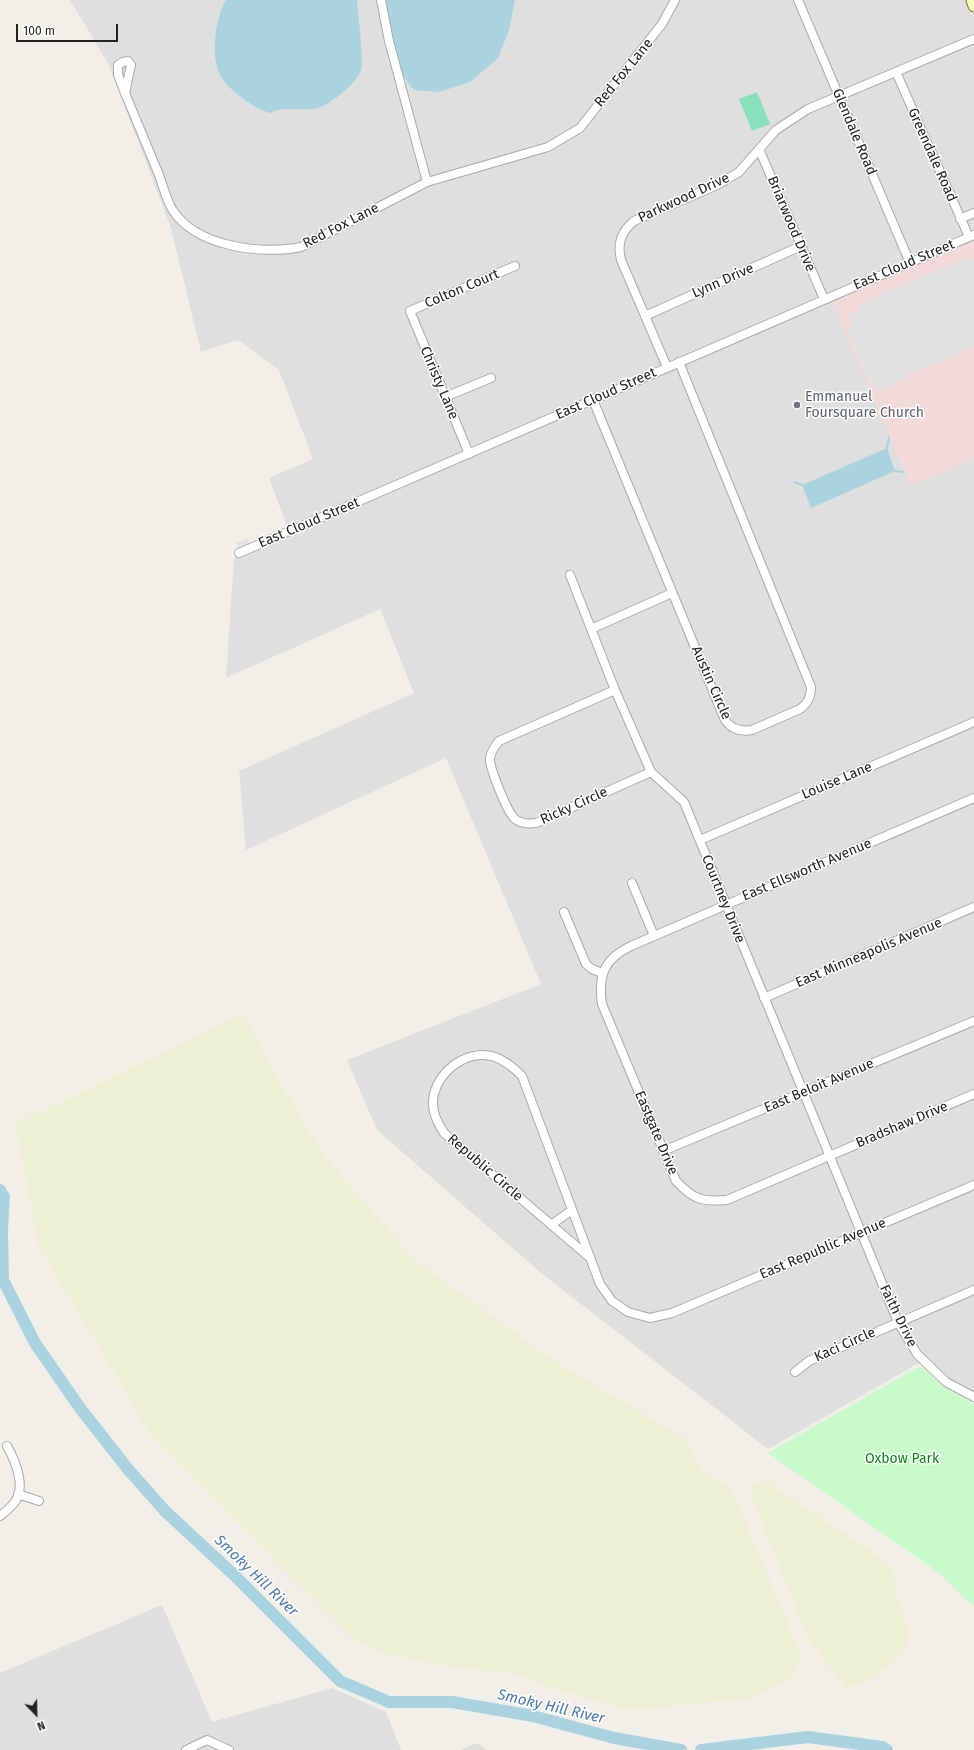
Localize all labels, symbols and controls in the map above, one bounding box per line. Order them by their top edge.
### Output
scale bar [18,16,120,42]
text: 100 m [23,24,55,38]
street label: Red Fox Lane [591,35,657,111]
street label: Glendale Road [828,86,880,178]
street label: Greendale Road [904,106,960,204]
street label: Parkwood Drive [636,169,732,227]
street label: Briarwood Drive [763,174,819,274]
street label: Red Fox Lane [300,200,382,252]
street label: East Cloud Street [851,236,957,294]
street label: Lynn Drive [690,260,756,302]
street label: Colton Court [422,266,502,312]
street label: Christy Lane [416,344,462,422]
street label: East Cloud Street [553,364,659,424]
place label: Emmanuel Foursquare Church [805,389,924,422]
marker: Emmanuel Foursquare Church [792,400,802,410]
street label: East Cloud Street [256,494,362,552]
street label: Austin Circle [687,644,735,722]
street label: Louise Lane [799,759,875,803]
street label: Ricky Circle [538,784,610,828]
street label: East Ellsworth Avenue [740,835,874,905]
street label: Courtney Drive [698,852,748,946]
street label: East Minneapolis Avenue [793,914,945,992]
street label: East Beloit Avenue [762,1055,876,1117]
street label: Eastgate Drive [631,1088,681,1178]
street label: Bradshaw Drive [853,1098,951,1152]
street label: Republic Circle [444,1131,526,1205]
street label: East Republic Avenue [757,1215,889,1283]
street label: Faith Drive [876,1282,920,1350]
street label: Kaci Circle [812,1324,878,1366]
park label: Oxbow Park [865,1451,939,1467]
water label: Smoky Hill River [210,1531,302,1621]
water label: Smoky Hill River [496,1686,606,1728]
north arrow [16,1694,56,1734]
text: N [35,1718,47,1733]

